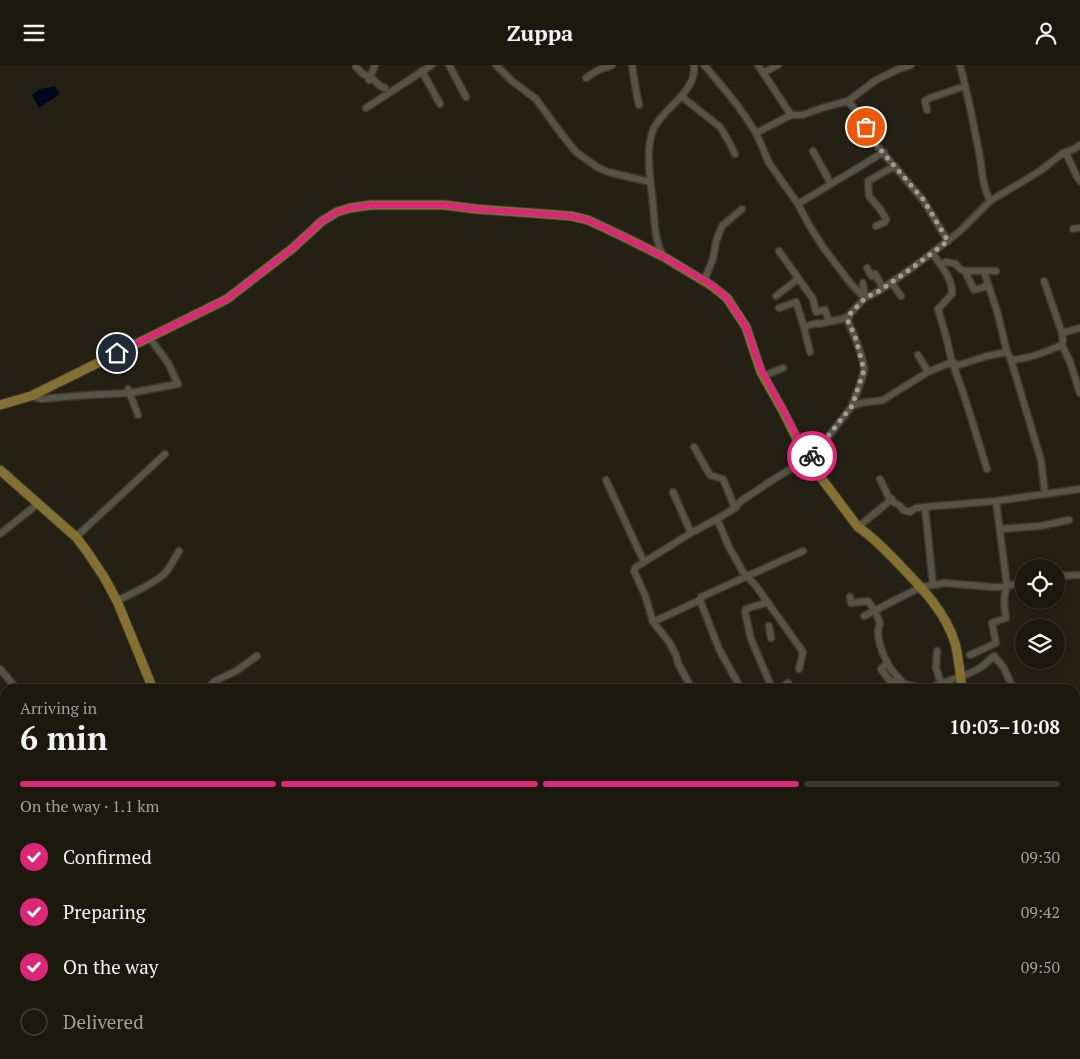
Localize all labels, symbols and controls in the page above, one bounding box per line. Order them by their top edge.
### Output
text: Zuppa [507,18,573,47]
icon: menu [20,19,48,47]
icon: person [1032,19,1060,47]
pin [845,106,887,148]
icon: bag [852,113,880,141]
pin [96,332,138,374]
icon: home [103,339,131,367]
courier [787,431,837,481]
icon: bike [798,442,826,470]
map controls [1015,559,1065,669]
button: locate [1015,559,1065,609]
button: layers [1015,619,1065,669]
text: Arriving in [20,697,97,719]
text: 10:03–10:08 [949,714,1060,739]
text: 6 min [20,717,108,759]
text: On the way · 1.1 km [20,795,159,817]
icon: check [20,843,48,871]
text: Confirmed [63,844,152,869]
text: 09:30 [1021,846,1060,868]
icon: check [20,898,48,926]
text: Preparing [63,899,146,924]
text: 09:42 [1021,901,1060,923]
icon: check [20,953,48,981]
text: On the way [63,954,158,979]
text: 09:50 [1021,956,1060,978]
text: Delivered [63,1009,144,1034]

